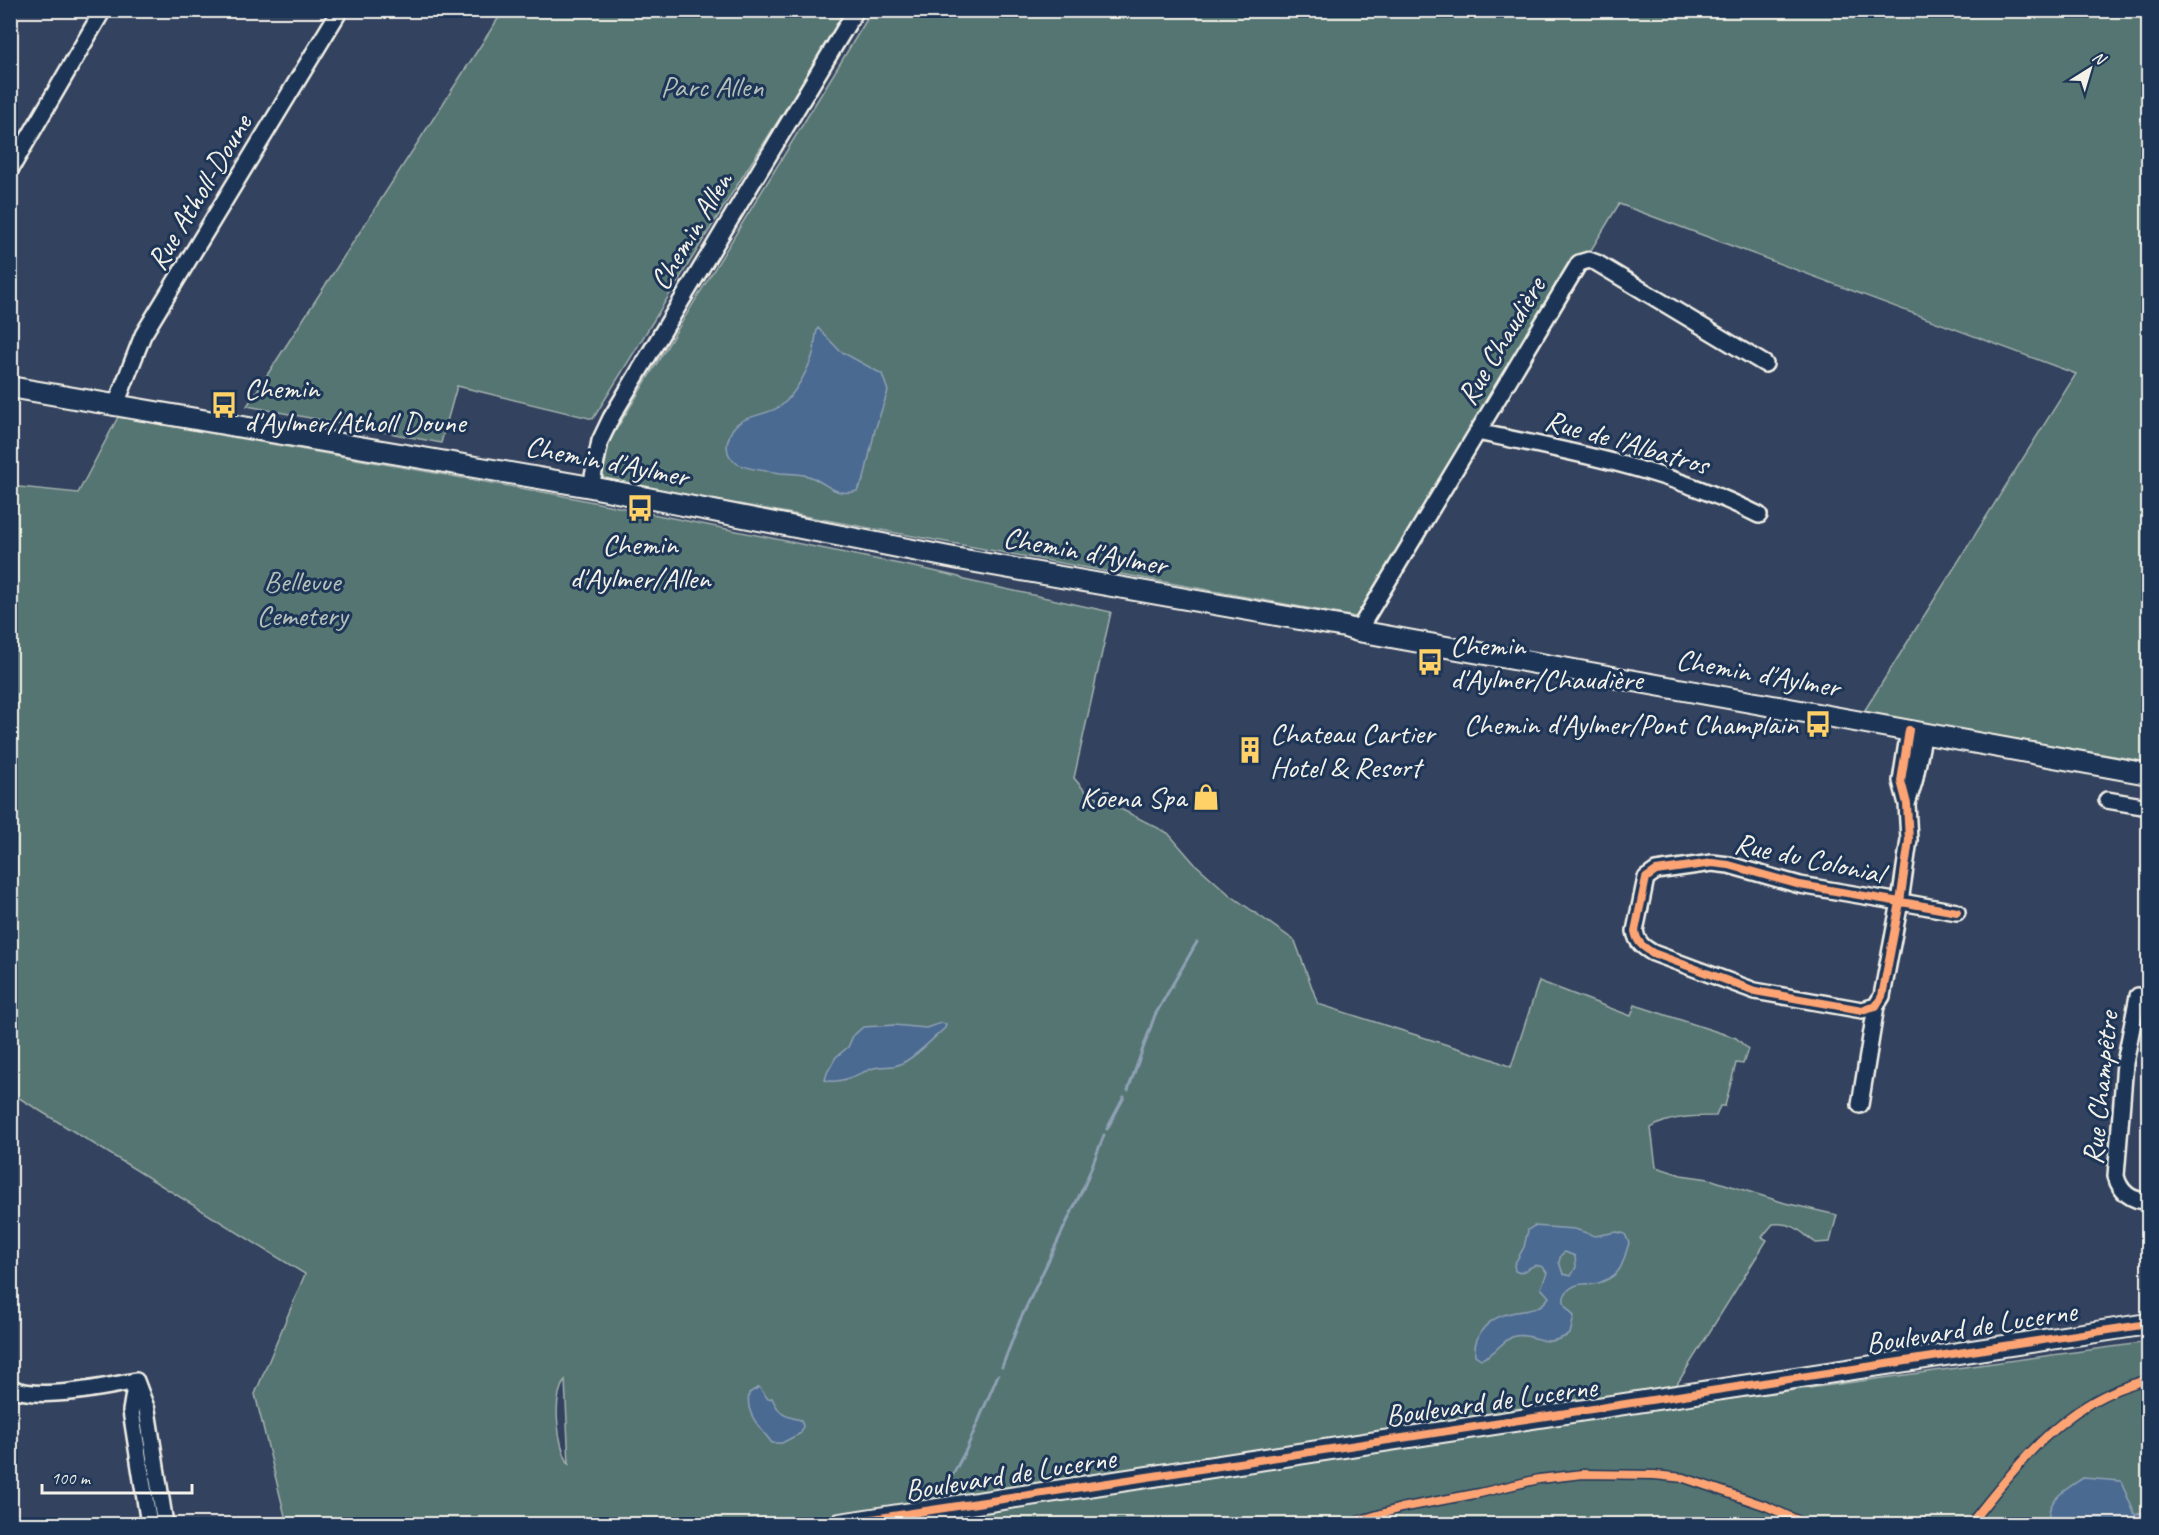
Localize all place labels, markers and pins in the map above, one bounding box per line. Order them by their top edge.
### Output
place label: Chemin d'Aylmer/Atholl Doune [244,369,468,441]
bus stop icon: Chemin d'Aylmer/Atholl Doune [209,390,239,420]
bus stop icon: Chemin d'Aylmer/Allen [625,493,655,523]
place label: Chemin d'Aylmer/Allen [569,525,712,597]
place label: Chemin d'Aylmer/Chaudière [1450,626,1645,698]
bus stop icon: Chemin d'Aylmer/Chaudière [1415,647,1445,677]
place label: Chemin d'Aylmer/Pont Champlain [1464,705,1799,743]
bus stop icon: Chemin d'Aylmer/Pont Champlain [1803,709,1833,739]
place label: Chateau Cartier Hotel & Resort [1270,714,1437,786]
building icon: Chateau Cartier Hotel & Resort [1235,735,1265,765]
place label: Kōena Spa [1080,778,1189,816]
shop icon: Kōena Spa [1191,782,1221,812]

